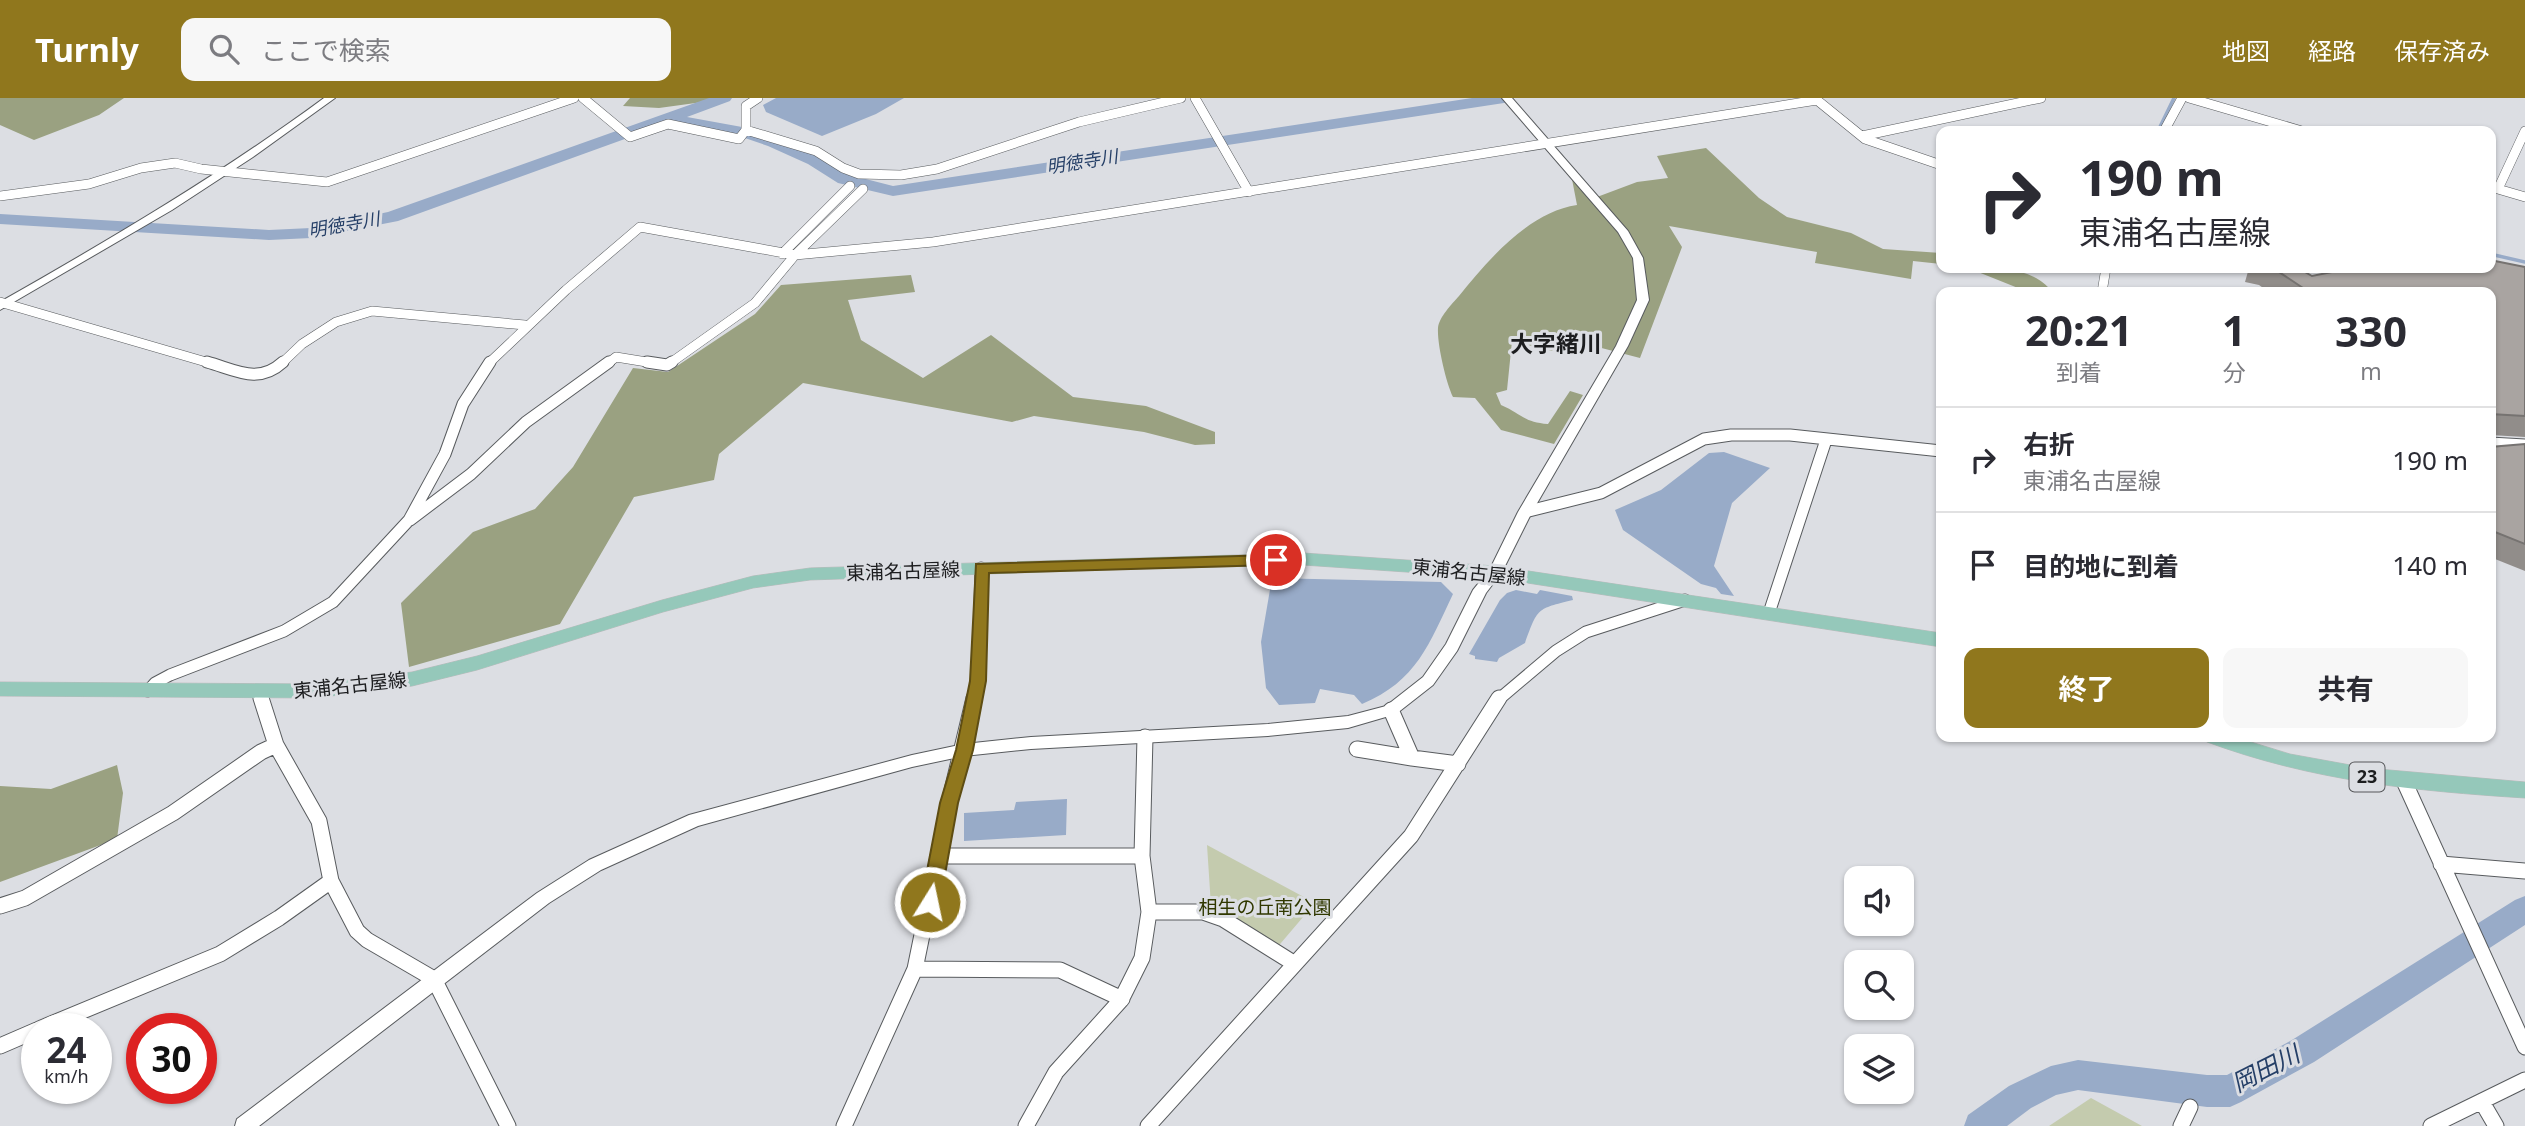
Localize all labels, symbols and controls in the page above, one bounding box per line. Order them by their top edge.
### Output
search box [181,18,671,81]
text: Turnly [35,27,139,72]
icon: search [205,30,243,68]
text: ここで検索 [261,32,391,68]
text: 地図 [2222,34,2270,67]
text: 経路 [2308,34,2356,67]
text: 保存済み [2394,34,2490,67]
water label: 明徳寺川 [1044,143,1121,178]
text: 190 m [2079,144,2224,210]
icon: right [1964,154,2055,245]
water label: 明徳寺川 [306,206,383,242]
text: 東浦名古屋線 [2079,210,2271,253]
text: 20:21 [2025,301,2133,358]
text: 1 [2222,301,2246,358]
text: 330 [2335,302,2407,359]
district label: 大字緒川 [1510,327,1602,359]
text: m [2360,355,2382,387]
text: 到着 [2056,356,2102,388]
text: 分 [2222,356,2245,388]
text: 右折 [2023,426,2075,462]
icon: right [1964,441,2002,479]
text: 190 m [2392,442,2468,478]
text: 東浦名古屋線 [2023,464,2161,496]
pin [1246,530,1306,590]
icon: arrive [1257,541,1295,579]
icon: arrive [1964,546,2002,584]
text: 140 m [2392,547,2468,583]
text: 目的地に到着 [2023,548,2179,584]
street label: 東浦名古屋線 [1411,553,1527,591]
street label: 東浦名古屋線 [846,556,960,586]
button: 終了 [1964,648,2209,728]
button: 共有 [2223,648,2468,728]
street label: 東浦名古屋線 [292,666,408,704]
road number: 23 [2350,762,2384,792]
position arrow [893,865,967,939]
map controls [1844,866,1914,1104]
button: sound [1844,866,1914,936]
park label: 相生の丘南公園 [1198,894,1332,920]
button: search [1844,950,1914,1020]
speed limit sign: 30 [126,1013,217,1104]
text: 24 [46,1026,87,1073]
button: layers [1844,1034,1914,1104]
water label: 岡田川 [2226,1035,2308,1099]
text: km/h [44,1064,89,1088]

